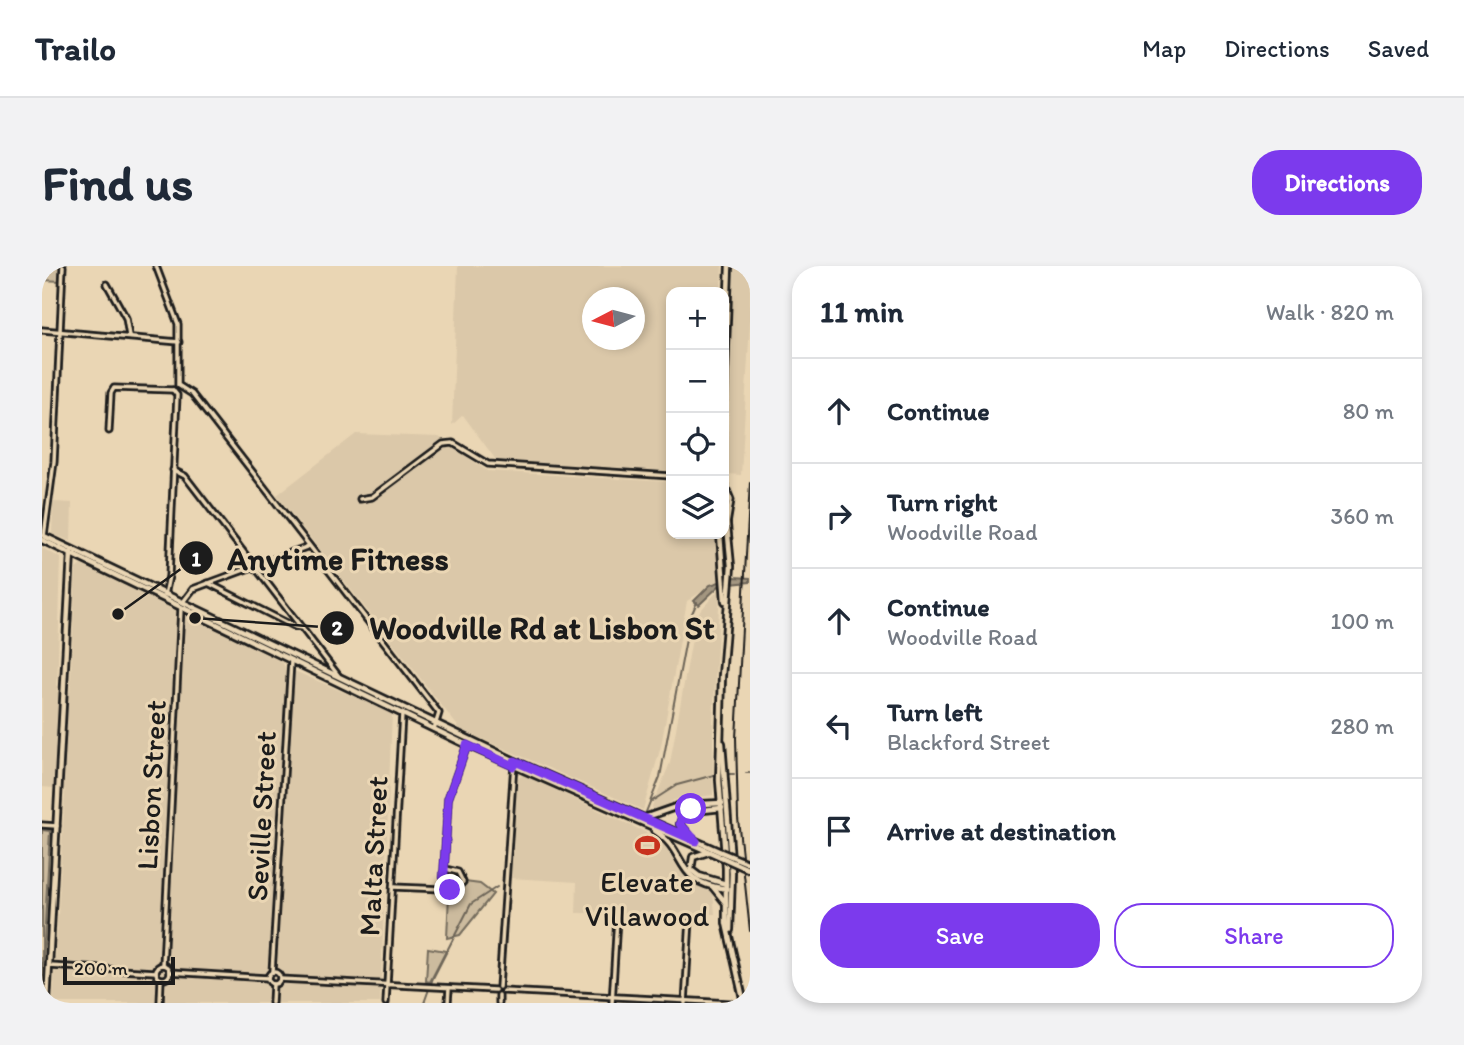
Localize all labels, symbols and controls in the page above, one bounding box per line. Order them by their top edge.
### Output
text: Trailo [35,29,116,68]
text: Map [1142,34,1186,63]
text: Directions [1224,34,1330,63]
text: Saved [1368,34,1429,63]
button: Directions [1252,150,1422,215]
text: Find us [42,153,193,212]
north arrow [582,287,645,350]
map controls [666,287,729,539]
button: + [666,287,729,350]
text: 11 min [820,293,904,330]
text: Walk · 820 m [1266,298,1394,326]
button: − [666,350,729,413]
icon: ahead [820,392,858,430]
text: Continue [887,395,990,427]
text: 80 m [1343,397,1394,425]
button: locate [666,413,729,476]
button: layers [666,476,729,539]
text: Turn right [887,486,998,518]
icon: right [820,497,858,535]
text: 360 m [1331,502,1394,530]
text: Woodville Road [887,518,1038,546]
callout: Anytime Fitness [179,532,462,585]
text: Anytime Fitness [226,540,449,578]
text: 1 [191,546,201,571]
text: Continue [887,591,990,623]
callout: Woodville Rd at Lisbon St [319,601,729,654]
icon: ahead [820,602,858,640]
text: 100 m [1330,607,1394,635]
text: Woodville Rd at Lisbon St [369,609,715,647]
text: 2 [331,615,343,640]
text: Woodville Road [887,623,1038,651]
text: Turn left [887,696,983,728]
street label: Lisbon Street [128,699,174,871]
icon: left [820,707,858,745]
text: 280 m [1331,712,1394,740]
text: Blackford Street [887,728,1050,756]
street label: Seville Street [238,730,284,902]
street label: Malta Street [350,775,396,937]
route start [675,793,706,824]
icon: arrive [820,812,858,850]
text: Arrive at destination [887,815,1116,847]
sports icon: Elevate Villawood [633,832,661,860]
place label: Elevate Villawood [585,863,710,934]
route end [434,874,465,905]
button: Save [820,903,1100,968]
button: Share [1114,903,1394,968]
scale bar [63,954,175,986]
text: 200 m [74,957,128,980]

